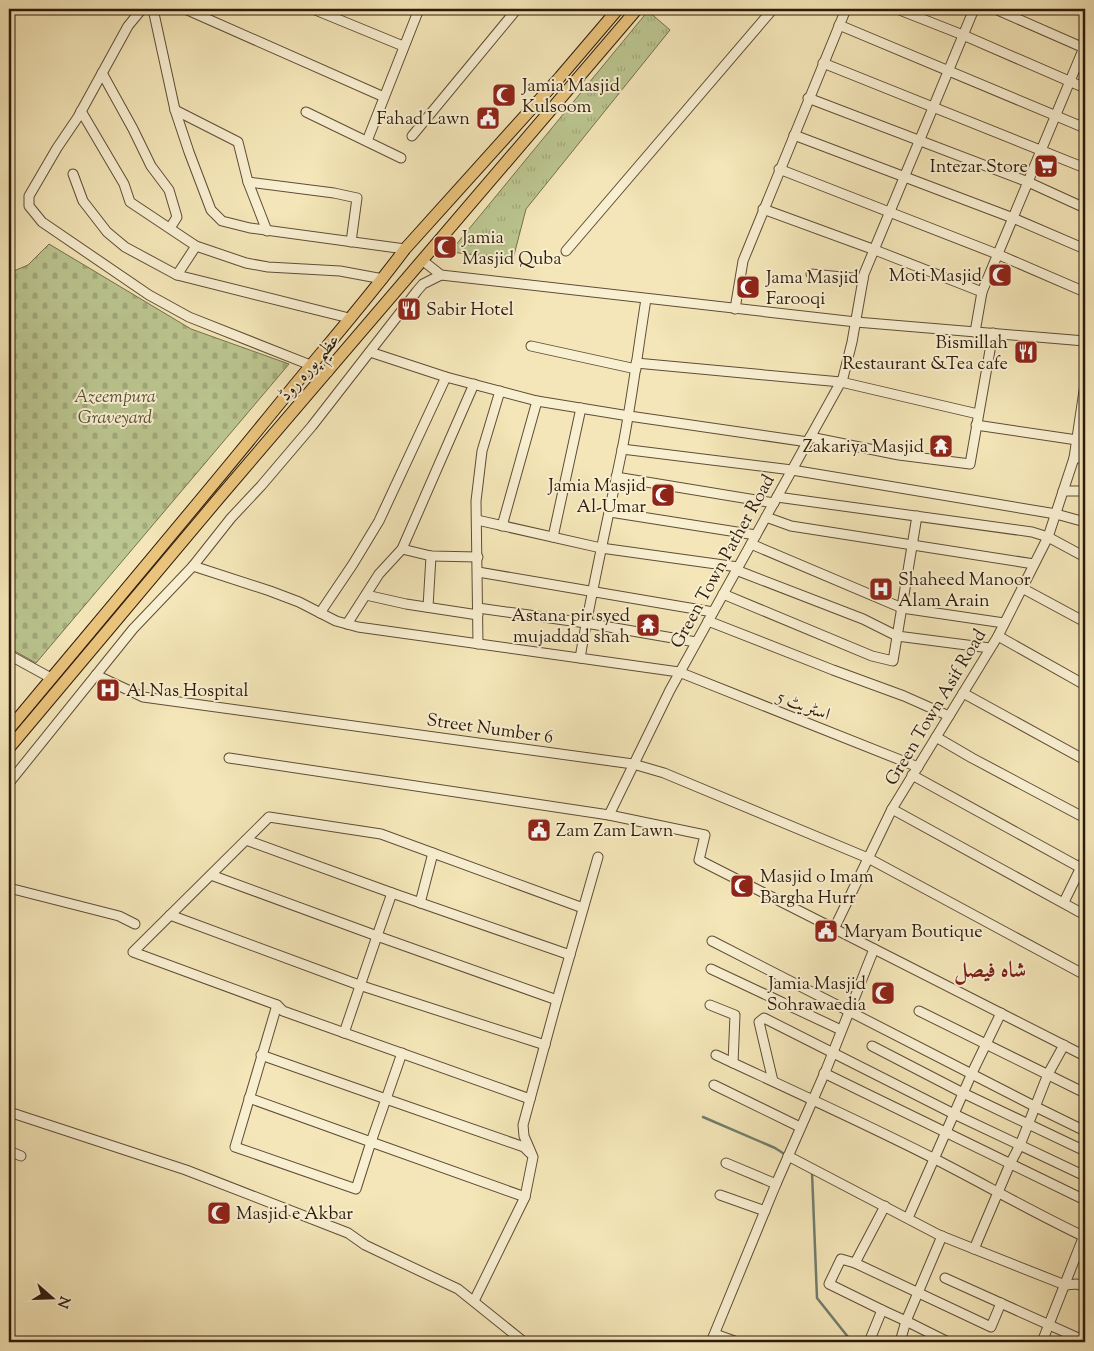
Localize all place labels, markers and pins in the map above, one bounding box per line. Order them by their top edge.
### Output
place label: Jamia Masjid Kulsoom [521,74,620,121]
mosque icon: Jamia Masjid Kulsoom [491,82,517,108]
public building icon: Fahad Lawn [475,105,501,131]
place label: Fahad Lawn [376,107,470,133]
supermarket icon: Intezar Store [1033,153,1059,179]
place label: Intezar Store [930,155,1028,181]
place label: Jamia Masjid Quba [461,226,561,273]
mosque icon: Jamia Masjid Quba [432,234,458,260]
mosque icon: Moti Masjid [987,262,1013,288]
place label: Moti Masjid [889,264,982,290]
place label: Jama Masjid Farooqi [765,266,859,313]
mosque icon: Jama Masjid Farooqi [735,274,761,300]
restaurant icon: Sabir Hotel [396,296,422,322]
place label: Sabir Hotel [426,298,514,324]
place label: Bismillah Restaurant &Tea cafe [842,331,1008,378]
restaurant icon: Bismillah Restaurant &Tea cafe [1013,339,1039,365]
temple icon: Zakariya Masjid [928,433,954,459]
place label: Zakariya Masjid [803,435,924,461]
place label: Jamia Masjid Al-Umar [547,474,646,521]
mosque icon: Jamia Masjid Al-Umar [650,482,676,508]
place label: Shaheed Manoor Alam Arain [898,568,1031,615]
hospital icon: Shaheed Manoor Alam Arain [868,576,894,602]
place label: Astana pir syed mujaddad shah [511,604,630,651]
temple icon: Astana pir syed mujaddad shah [635,612,661,638]
hospital icon: Al Nas Hospital [95,677,121,703]
place label: Al Nas Hospital [126,679,249,705]
public building icon: Zam Zam Lawn [526,817,552,843]
place label: Zam Zam Lawn [556,819,674,845]
place label: Masjid o Imam Bargha Hurr [760,865,874,912]
mosque icon: Masjid o Imam Bargha Hurr [729,873,755,899]
public building icon: Maryam Boutique [813,918,839,944]
place label: Maryam Boutique [844,920,983,946]
place label: Jamia Masjid Sohrawaedia [767,972,866,1019]
mosque icon: Jamia Masjid Sohrawaedia [870,980,896,1006]
mosque icon: Masjid e Akbar [206,1200,232,1226]
place label: Masjid e Akbar [236,1202,353,1228]

